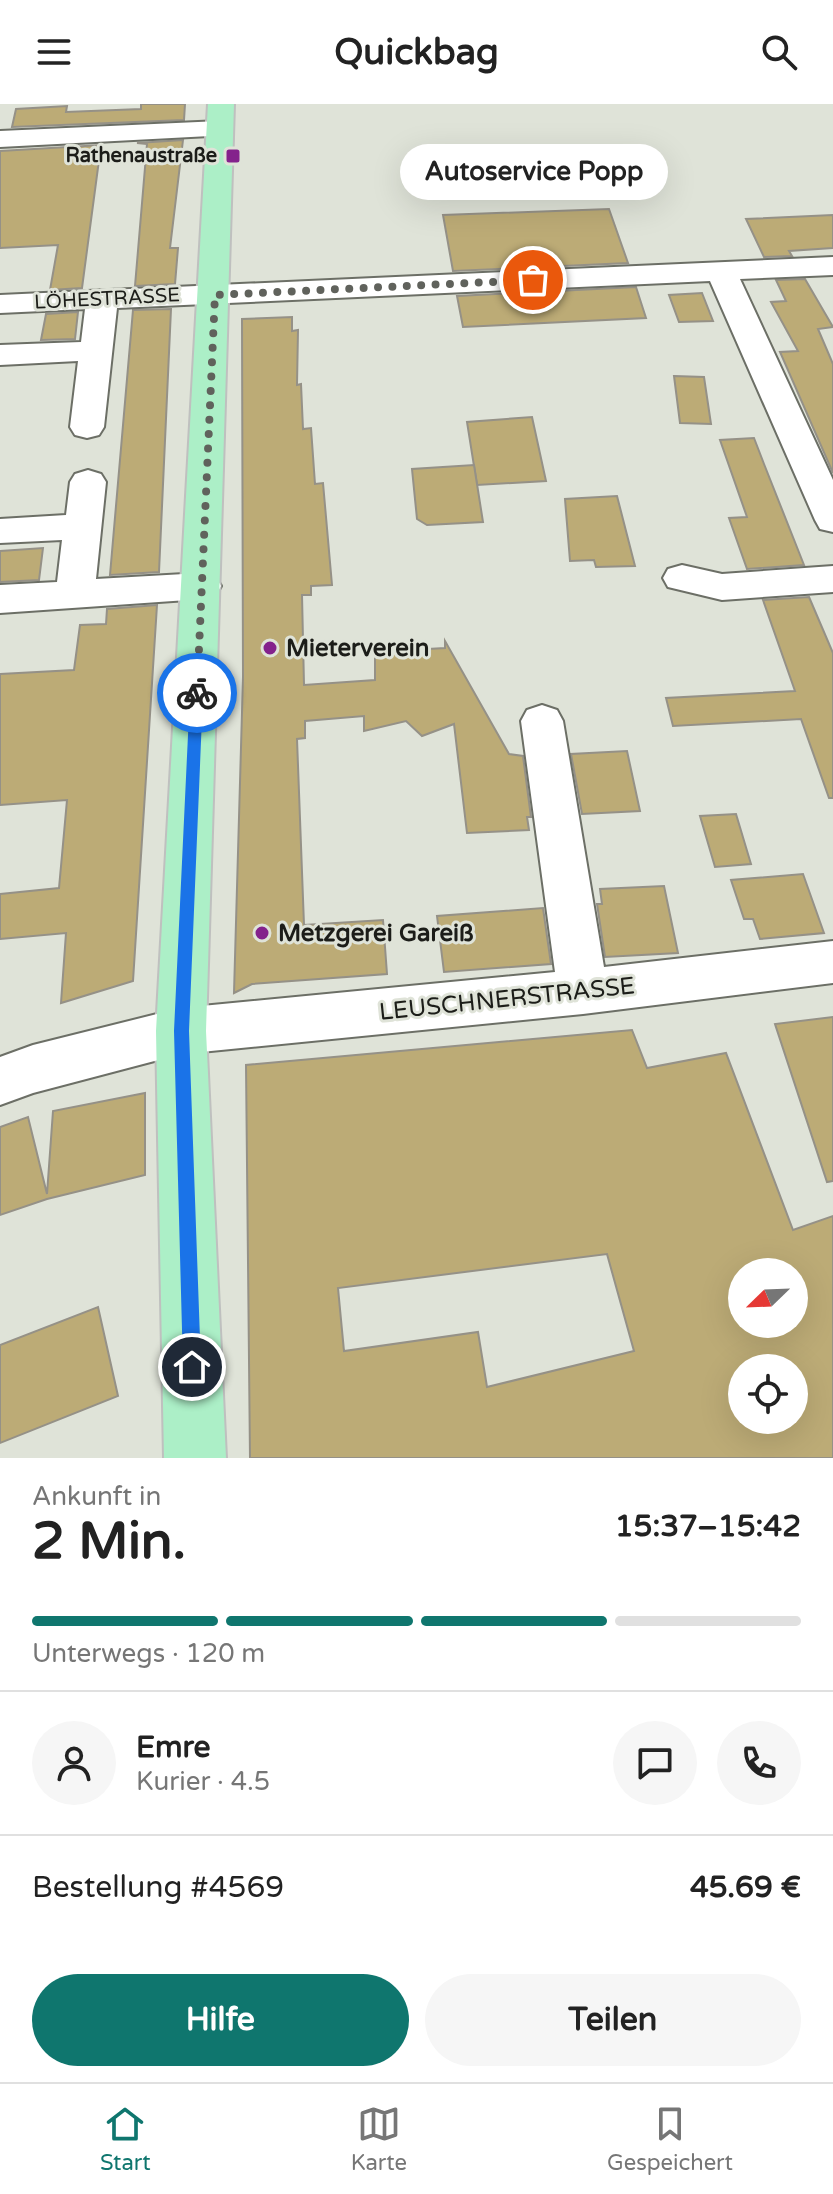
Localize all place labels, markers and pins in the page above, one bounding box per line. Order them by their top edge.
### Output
place label: Rathenaustraße [66,144,217,168]
callout: Autoservice Popp [399,144,667,200]
marker: Rathenaustraße [224,147,242,165]
pin [499,246,567,314]
place label: Mieterverein [286,634,429,663]
marker: Mieterverein [261,639,279,657]
place label: Metzgerei Gareiß [278,919,474,948]
marker: Metzgerei Gareiß [253,924,271,942]
pin [158,1333,226,1401]

